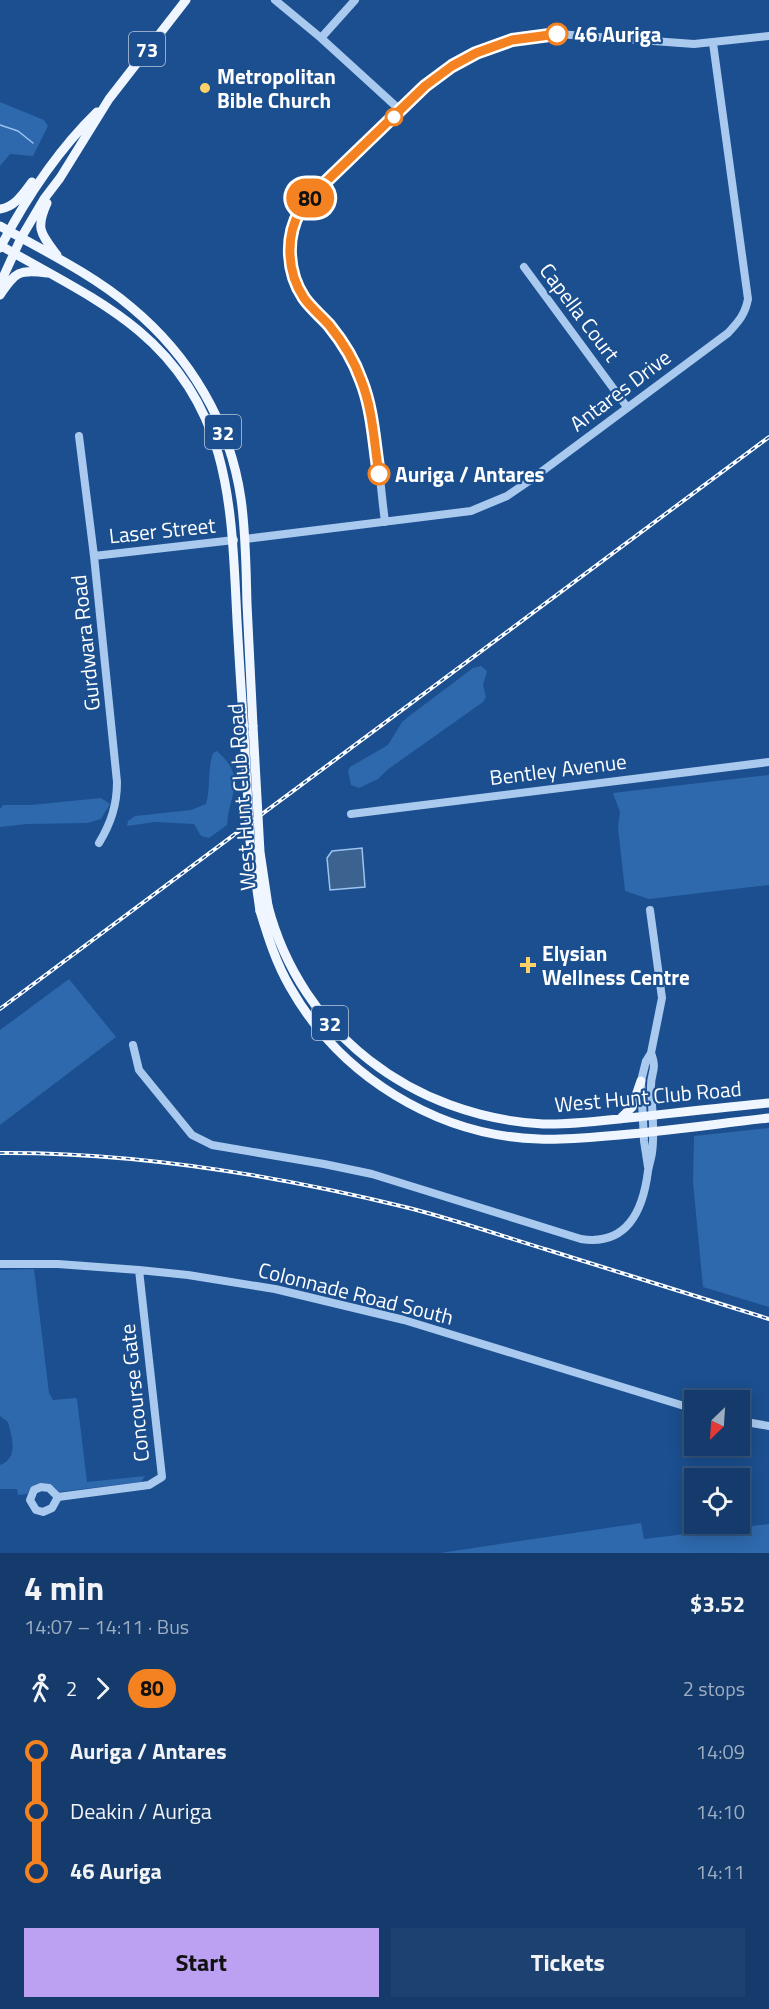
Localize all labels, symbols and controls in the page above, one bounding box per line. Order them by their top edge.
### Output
place label: 46 Auriga [574,18,662,50]
marker: 46 Auriga [546,23,568,45]
road number: 73 [129,32,165,66]
place label: Metropolitan Bible Church [217,60,336,116]
marker: Metropolitan Bible Church [198,81,212,95]
unlabelled marker [385,108,403,126]
line badge: 80 [283,178,337,218]
text: 80 [298,182,322,214]
street label: Capella Court [532,256,628,369]
street label: Antares Drive [563,341,677,439]
road number: 32 [205,415,241,449]
place label: Auriga / Antares [395,458,545,490]
marker: Auriga / Antares [368,463,390,485]
street label: Laser Street [107,508,217,552]
street label: Gurdwara Road [62,573,108,713]
street label: West Hunt Club Road [218,702,264,892]
street label: Bentley Avenue [488,745,628,793]
place label: Elysian Wellness Centre [542,937,690,993]
marker: Elysian Wellness Centre [519,956,537,974]
road number: 32 [312,1006,348,1040]
street label: West Hunt Club Road [553,1072,743,1120]
street label: Colonnade Road South [255,1253,457,1333]
street label: Concourse Gate [111,1322,157,1464]
north arrow [684,1390,750,1456]
map controls [684,1390,750,1534]
button: locate [684,1468,750,1534]
text: 4 min [24,1563,104,1613]
text: $3.52 [690,1587,745,1621]
text: 14:07 – 14:11 · Bus [24,1611,189,1642]
icon: walk [24,1672,57,1705]
icon: forward [86,1672,119,1705]
text: 80 [140,1672,164,1704]
text: 2 [66,1673,77,1704]
text: 2 stops [683,1673,745,1704]
text: Auriga / Antares [70,1734,227,1768]
text: 14:09 [696,1736,745,1767]
text: Deakin / Auriga [70,1794,212,1828]
text: 14:10 [696,1796,745,1827]
text: 46 Auriga [70,1854,162,1888]
text: 14:11 [696,1856,745,1887]
button: Start [24,1928,379,1997]
button: Tickets [391,1928,745,1997]

